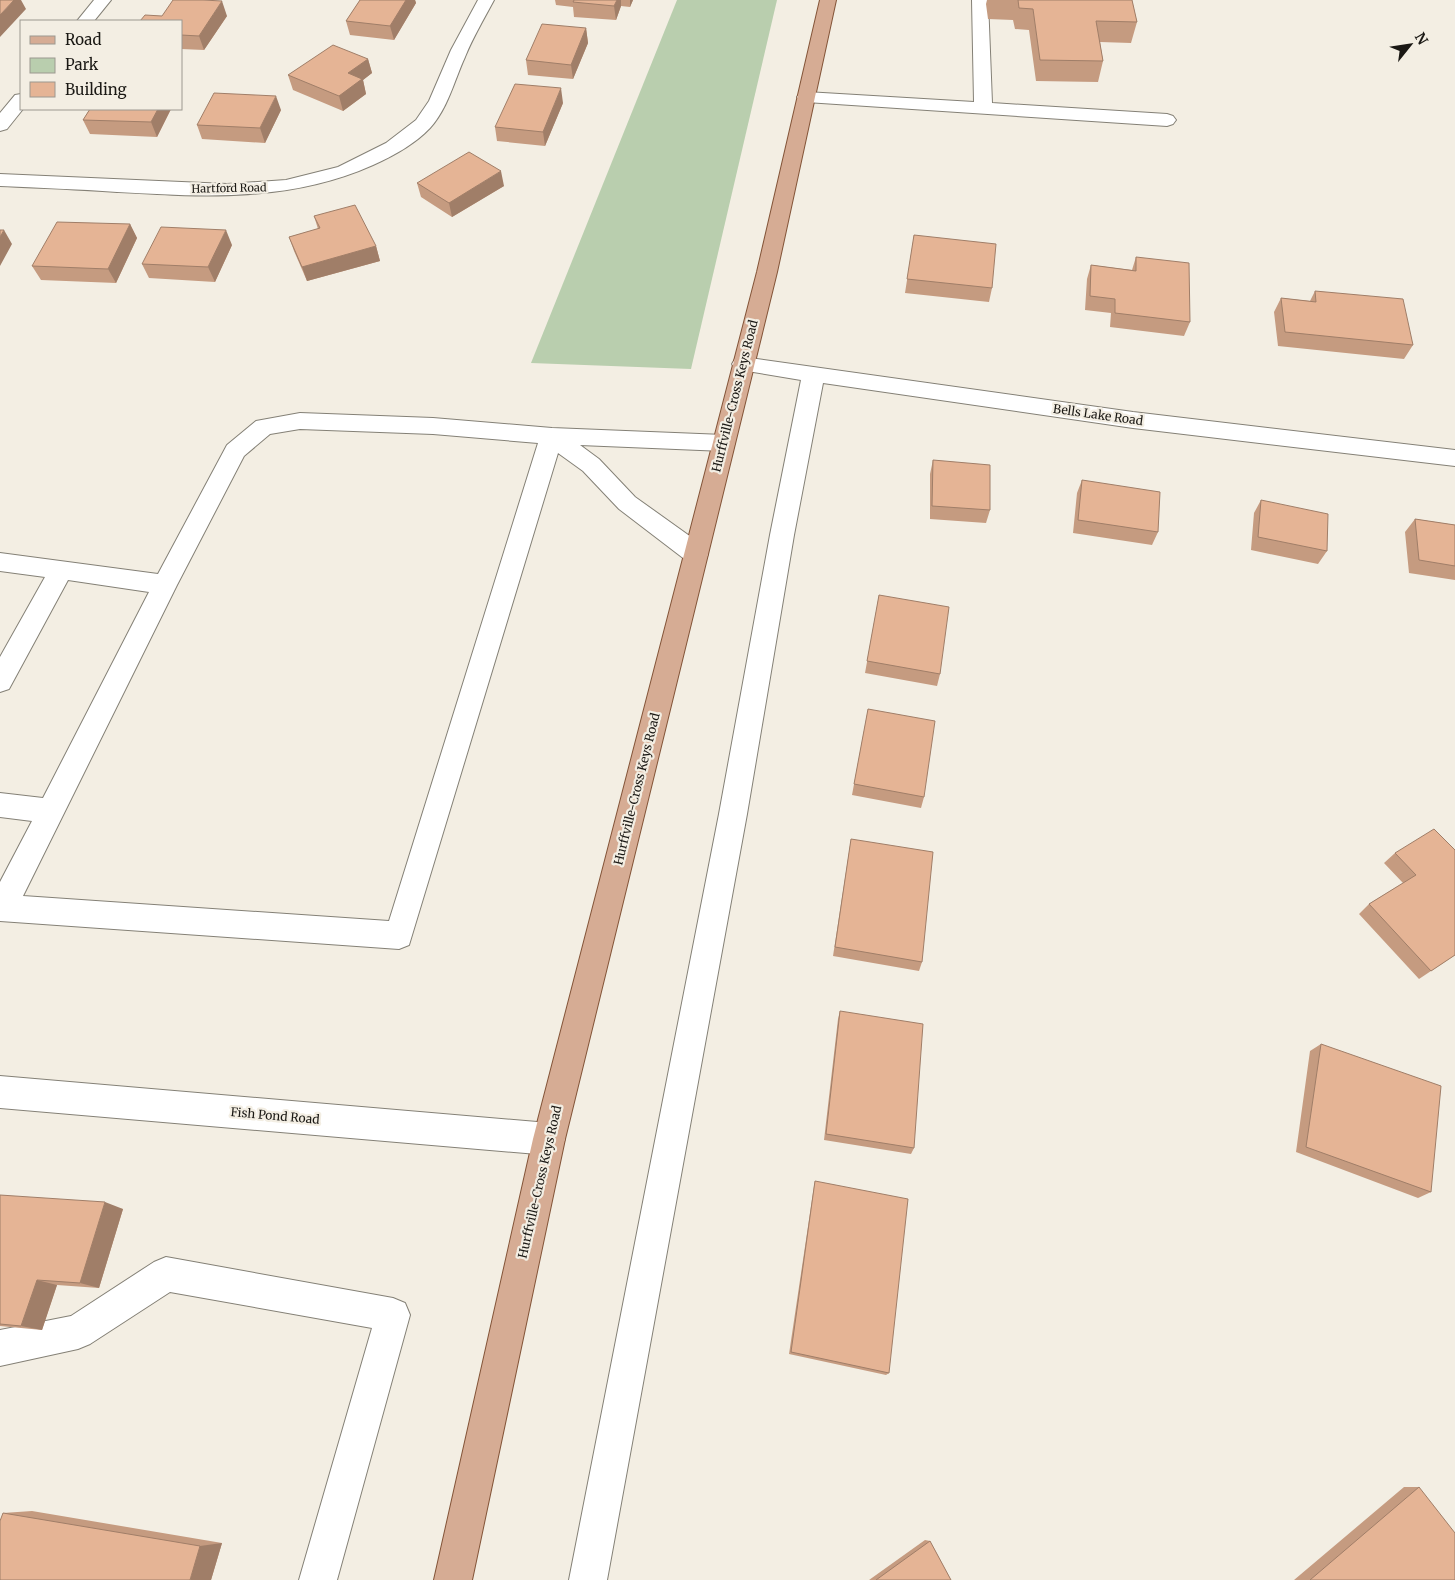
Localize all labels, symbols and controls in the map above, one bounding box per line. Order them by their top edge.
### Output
legend [20,20,182,110]
north arrow [1385,20,1435,70]
text: N [1411,29,1432,48]
text: Road [65,30,101,49]
text: Park [65,55,99,74]
text: Building [65,80,127,99]
street label: Hartford Road [191,180,267,196]
street label: Hurffville-Cross Keys Road [708,318,761,473]
street label: Bells Lake Road [1052,401,1144,428]
street label: Hurffville-Cross Keys Road [610,711,663,866]
street label: Fish Pond Road [230,1104,320,1127]
street label: Hurffville-Cross Keys Road [515,1104,564,1260]

